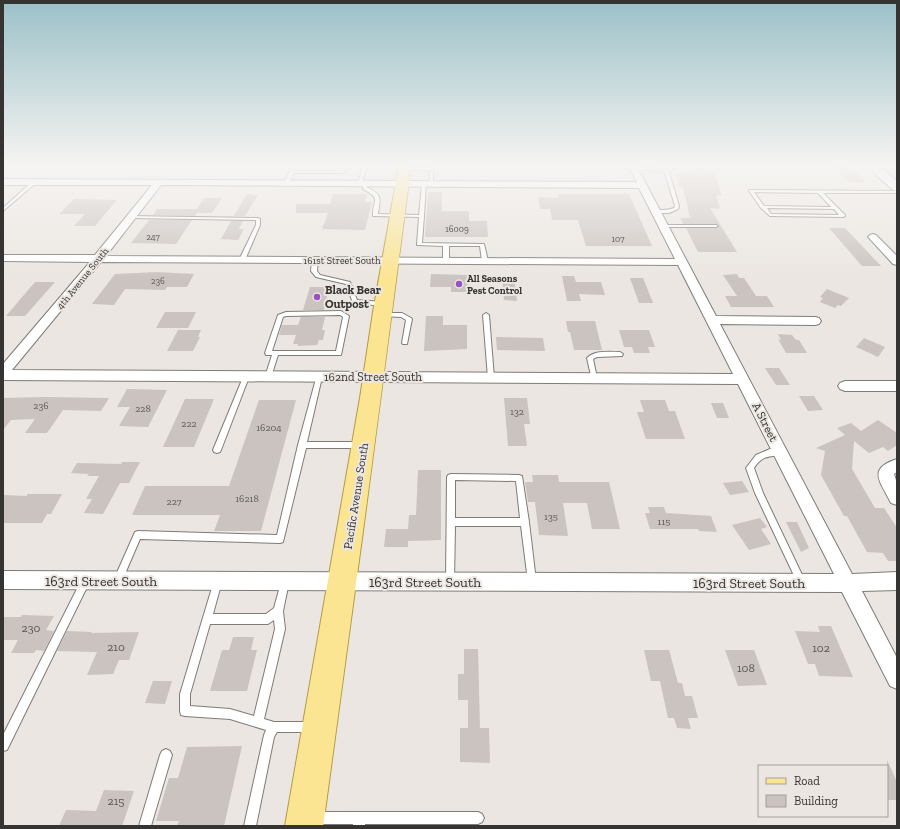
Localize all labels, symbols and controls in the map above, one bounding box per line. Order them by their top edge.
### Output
house number: 16009 [445,224,469,234]
house number: 247 [146,232,161,242]
house number: 107 [612,234,625,244]
street label: 4th Avenue South [54,245,112,312]
street label: 161st Street South [303,255,381,267]
place label: All Seasons Pest Control [467,273,522,297]
house number: 236 [151,276,165,286]
marker: All Seasons Pest Control [454,279,464,289]
place label: Black Bear Outpost [325,283,382,311]
marker: Black Bear Outpost [312,292,322,302]
street label: 162nd Street South [324,370,422,384]
house number: 236 [33,400,49,412]
street label: A Street [749,400,781,444]
house number: 228 [135,403,151,415]
house number: 132 [510,406,524,418]
house number: 222 [181,418,197,430]
house number: 16204 [256,422,282,434]
street label: Pacific Avenue South [341,442,371,550]
house number: 16218 [235,493,259,505]
house number: 227 [166,496,182,508]
house number: 135 [544,511,558,523]
house number: 115 [658,516,670,528]
street label: 163rd Street South [45,573,157,590]
street label: 163rd Street South [369,574,481,591]
street label: 163rd Street South [693,575,805,592]
house number: 230 [22,621,41,635]
house number: 210 [107,640,125,654]
house number: 102 [812,641,830,655]
house number: 108 [737,661,755,675]
legend [758,765,888,817]
text: Road [794,774,820,788]
house number: 215 [108,794,124,808]
text: Building [794,794,838,808]

